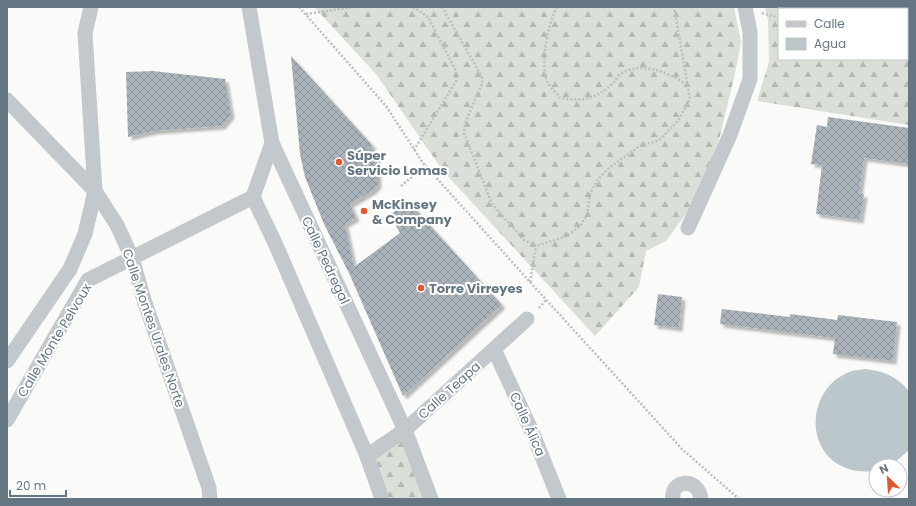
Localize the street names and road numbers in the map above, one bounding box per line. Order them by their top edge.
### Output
street label: Calle Pedregal [297,213,354,307]
street label: Calle Montes Urales Norte [117,246,190,410]
street label: Calle Monte Pelvoux [13,279,96,401]
street label: Calle Teapa [414,357,485,424]
street label: Calle Álica [505,389,550,459]

